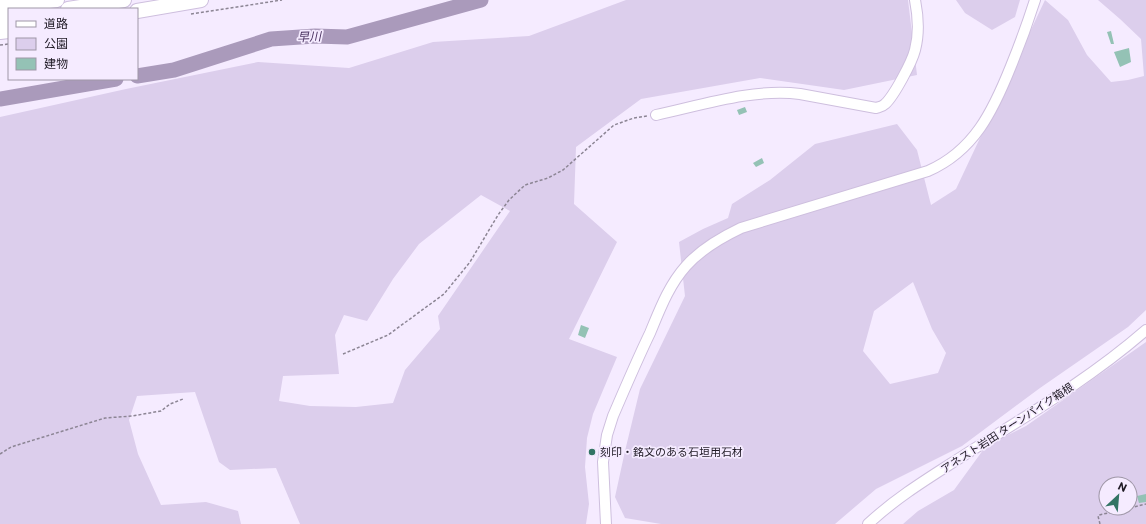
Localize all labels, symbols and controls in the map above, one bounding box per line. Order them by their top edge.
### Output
legend [8,8,138,80]
text: 道路 [44,16,68,30]
water label: 早川 [297,29,323,43]
text: 公園 [44,36,68,50]
text: 建物 [44,56,68,70]
street label: アネスト岩田 ターンパイク箱根 [938,380,1075,475]
place label: 刻印・銘文のある石垣用石材 [600,445,743,458]
marker: 刻印・銘文のある石垣用石材 [587,447,597,457]
north arrow [1098,476,1138,516]
text: N [1116,479,1129,494]

